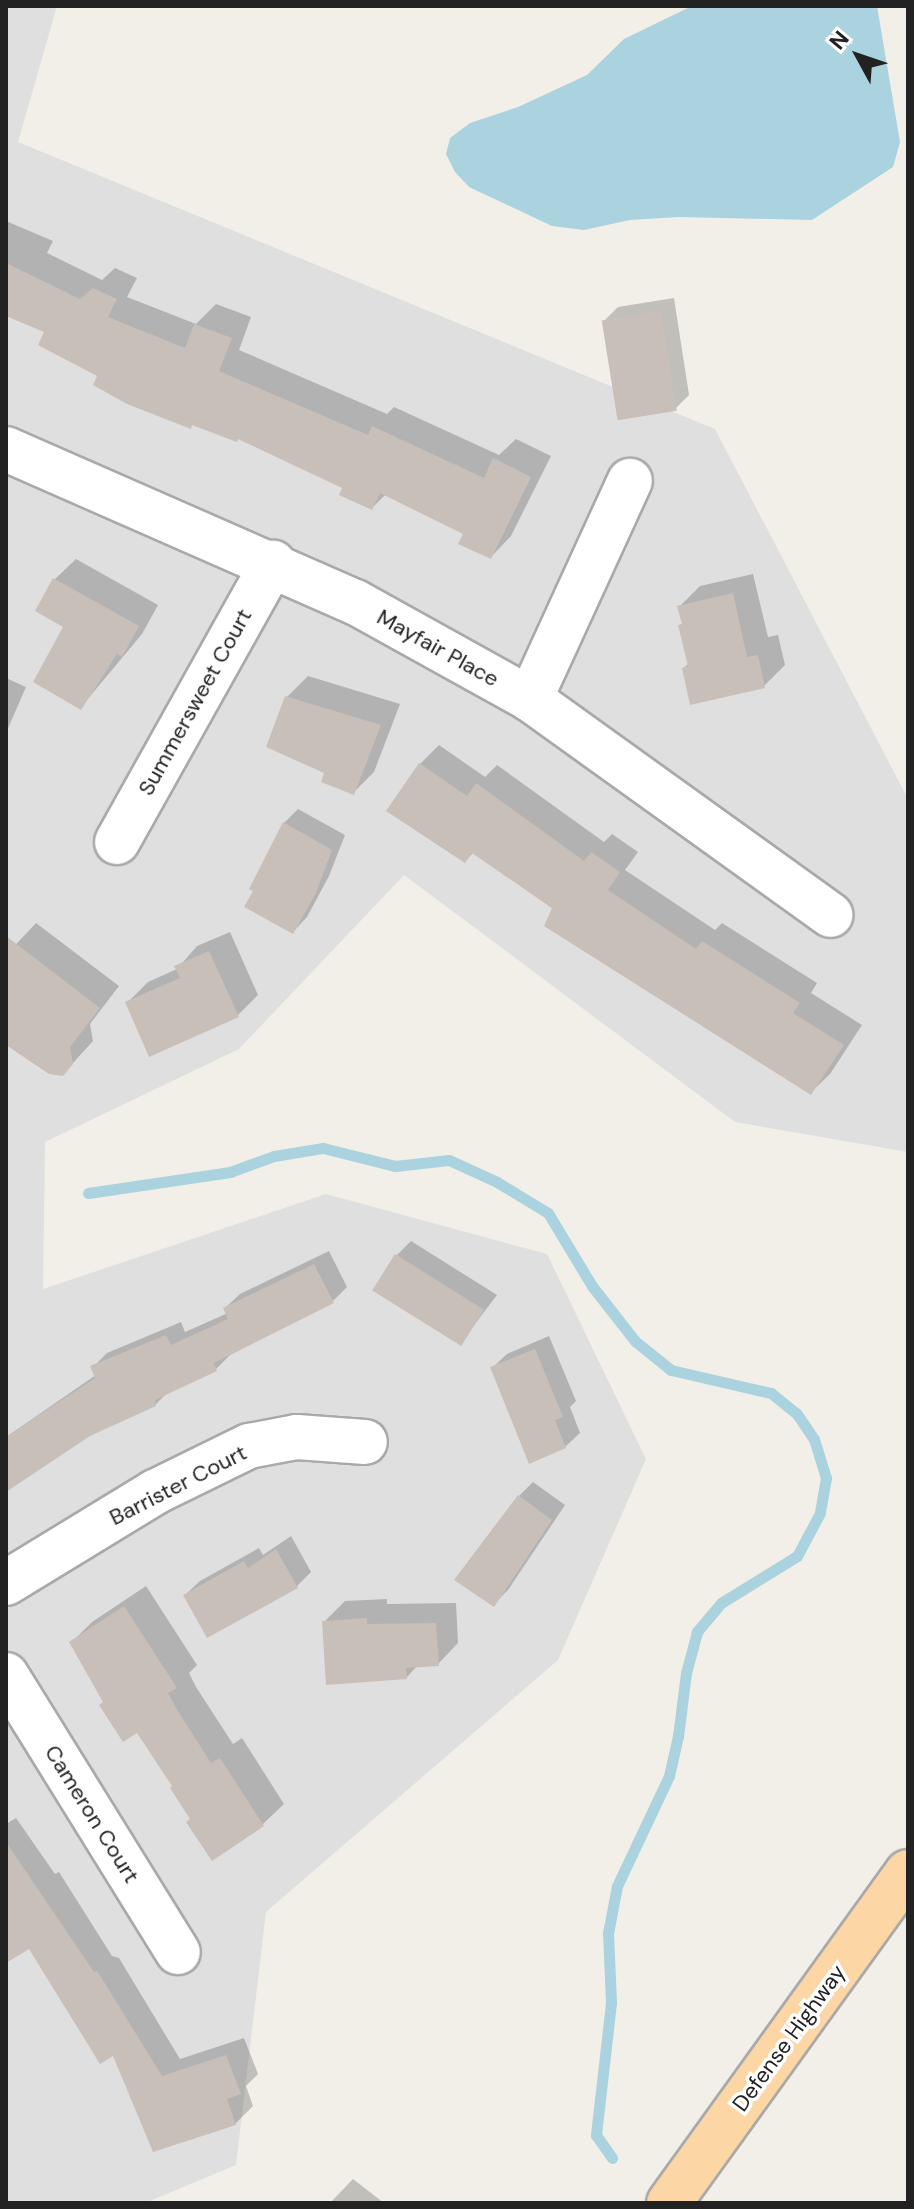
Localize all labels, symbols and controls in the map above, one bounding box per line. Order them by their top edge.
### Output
north arrow [818,16,898,96]
text: N [823,25,855,56]
street label: Summersweet Court [133,604,257,800]
street label: Mayfair Place [372,604,504,692]
street label: Barrister Court [105,1439,251,1531]
street label: Cameron Court [39,1740,145,1888]
street label: Defense Highway [727,1960,851,2116]

